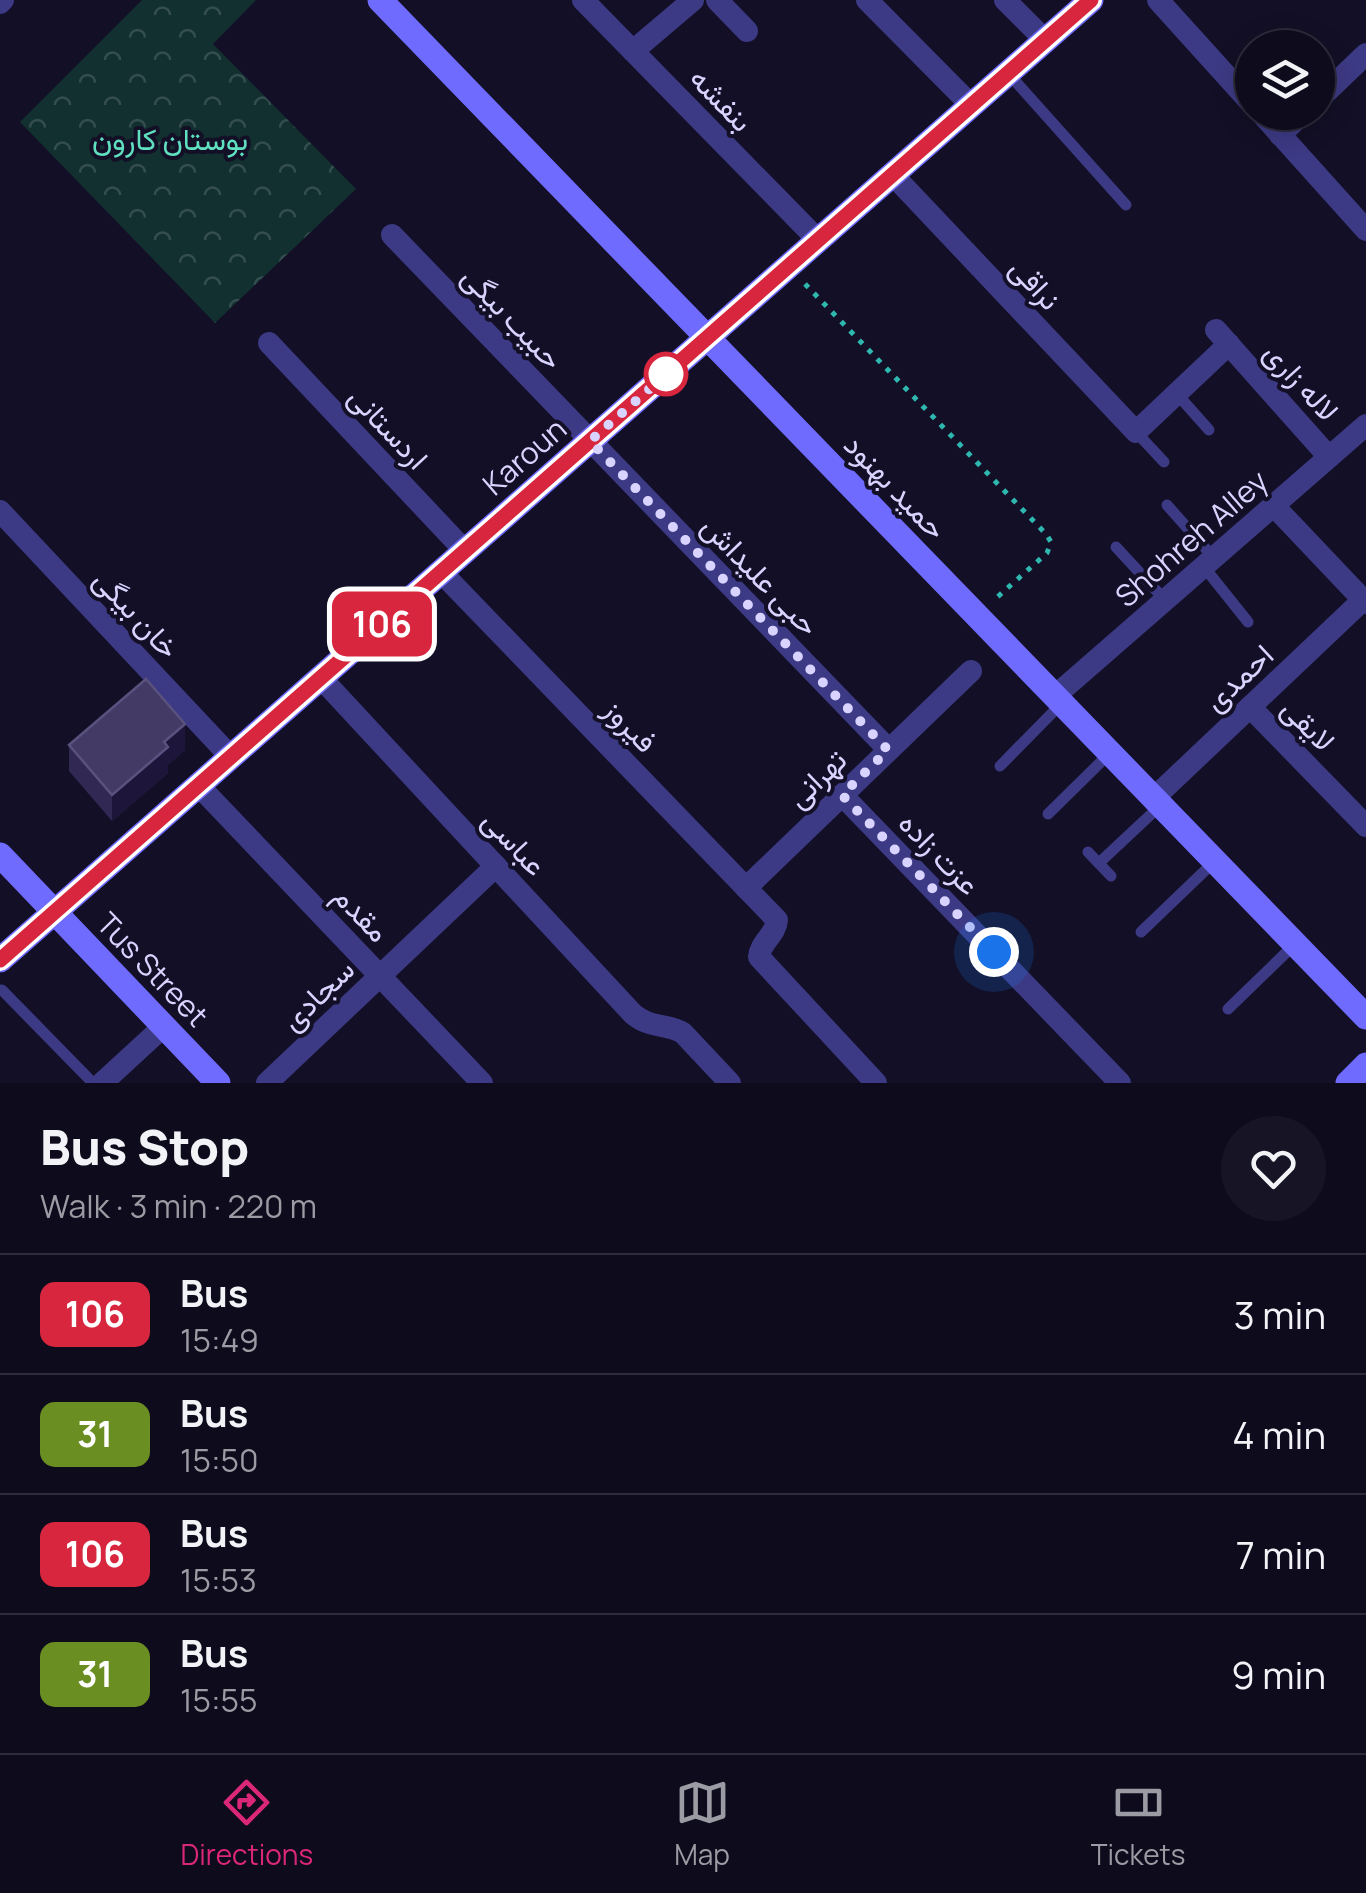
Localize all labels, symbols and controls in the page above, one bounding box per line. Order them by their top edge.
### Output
map controls [1235,30,1335,130]
button: layers [1235,30,1335,130]
street label: بنفشه [681,58,763,140]
park label: بوستان کارون [92,118,248,159]
street label: نراقی [1001,248,1071,318]
street label: حبیب بیگی [453,256,573,378]
street label: لاله زاری [1255,332,1349,430]
unlabelled marker [645,353,687,395]
street label: اردستانی [340,376,438,478]
street label: Karoun [473,408,575,504]
street label: حمید بهنود [835,424,957,548]
street label: Shohreh Alley [1106,460,1276,616]
street label: حبی علیداش [693,506,829,644]
street label: خان بیگی [85,559,189,667]
line badge: 106 [324,592,440,656]
text: 106 [352,600,412,648]
street label: احمدی [1194,634,1282,720]
street label: فیروز [595,688,667,761]
street label: لایقی [1273,688,1345,760]
street label: تهرانی [777,739,855,817]
street label: عباسی [474,800,556,884]
street label: عزت زاده [890,803,990,903]
street label: مقدم [325,875,399,951]
street label: Tus Street [88,903,218,1035]
your location [969,927,1019,977]
street label: سجادی [271,949,363,1039]
text: Bus Stop [40,1114,249,1179]
button: heart [1221,1116,1326,1221]
text: Walk · 3 min · 220 m [40,1184,317,1228]
text: Bus [180,1266,248,1318]
text: 3 min [1234,1288,1326,1340]
text: 106 [65,1290,125,1338]
text: 15:49 [180,1318,259,1362]
text: Bus [180,1386,248,1438]
text: 4 min [1232,1408,1326,1460]
text: 31 [77,1410,113,1458]
text: 15:50 [180,1438,259,1482]
text: Bus [180,1506,248,1558]
text: 7 min [1236,1528,1326,1580]
text: 106 [65,1530,125,1578]
text: 15:53 [180,1558,257,1602]
text: Bus [180,1626,248,1678]
text: 9 min [1231,1648,1326,1700]
text: 31 [77,1650,113,1698]
text: 15:55 [180,1678,258,1722]
tab: Directions [181,1775,313,1873]
tab: Map [674,1775,730,1873]
tab: Tickets [1091,1775,1185,1873]

